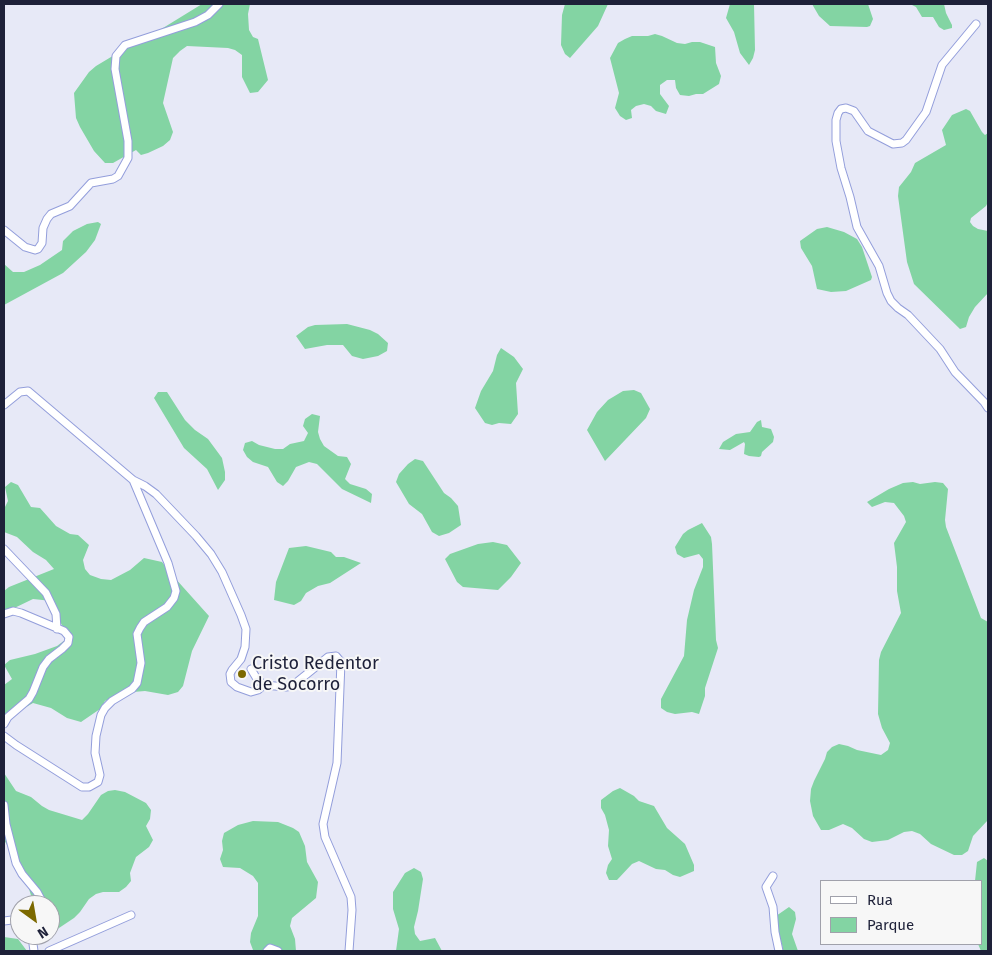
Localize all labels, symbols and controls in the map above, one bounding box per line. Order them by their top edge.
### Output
place label: Cristo Redentor de Socorro [252,653,379,696]
marker: Cristo Redentor de Socorro [236,668,248,680]
legend [820,880,982,945]
text: Rua [867,891,893,909]
north arrow [10,895,60,945]
text: Parque [867,916,914,934]
text: N [34,923,51,942]

